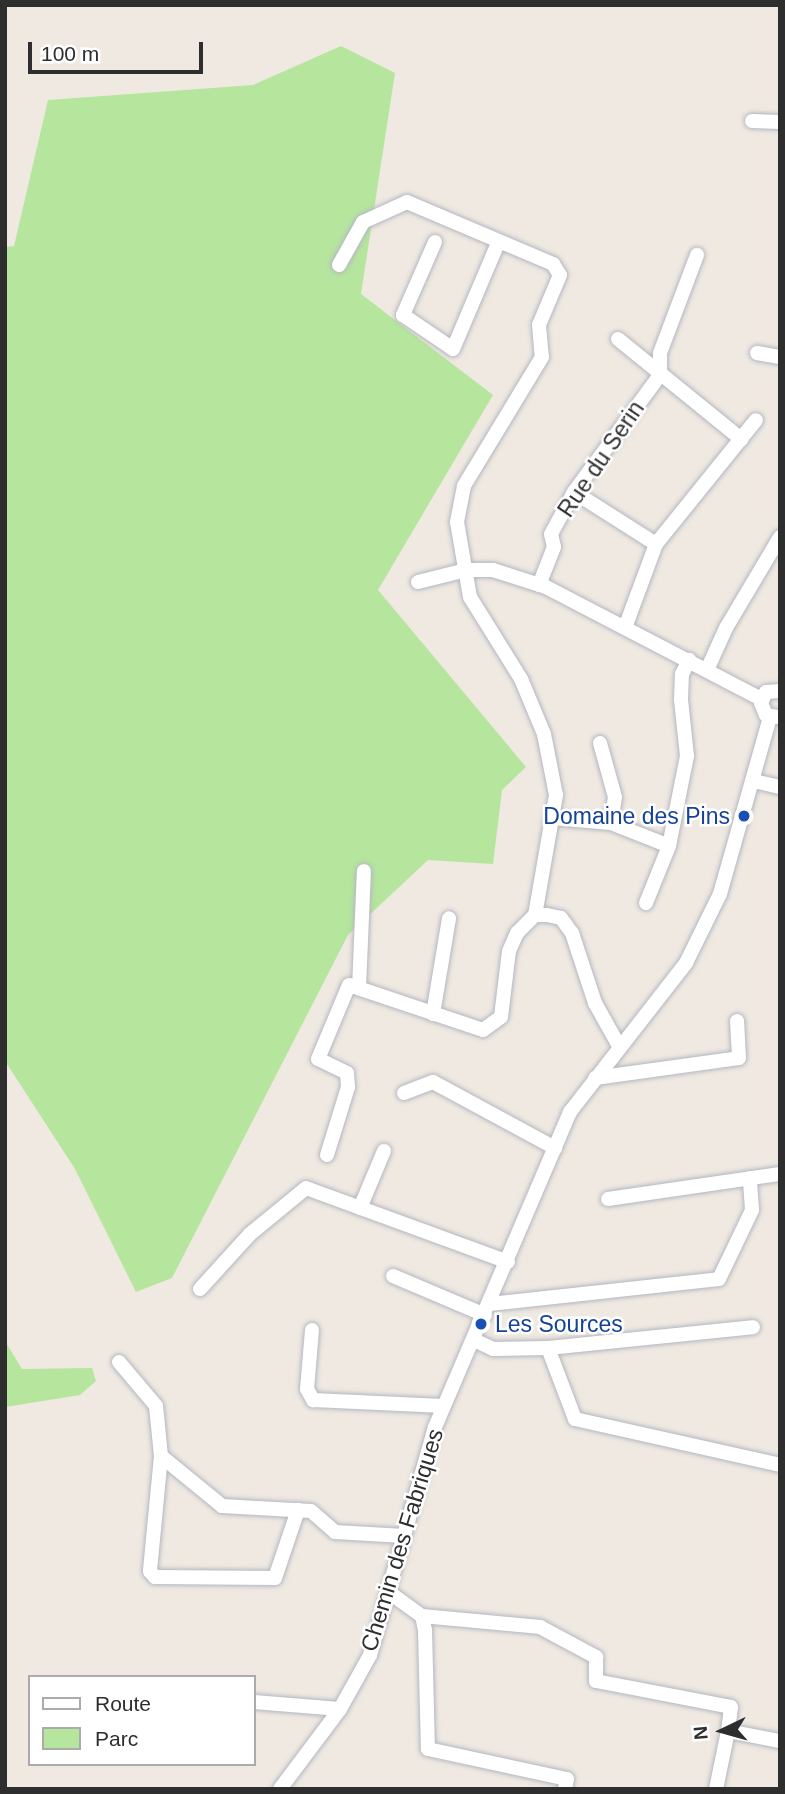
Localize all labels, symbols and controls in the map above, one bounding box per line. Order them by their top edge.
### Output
scale bar [32,28,206,72]
text: 100 m [41,42,99,65]
street label: Rue du Serin [552,396,650,522]
place label: Domaine des Pins [543,802,730,830]
marker: Domaine des Pins [736,808,752,824]
place label: Les Sources [495,1310,623,1338]
marker: Les Sources [473,1316,489,1332]
street label: Chemin des Fabriques [355,1425,449,1655]
legend [28,1675,256,1766]
text: Route [95,1692,151,1715]
north arrow [687,1696,757,1766]
text: N [690,1725,712,1741]
text: Parc [95,1727,138,1750]

